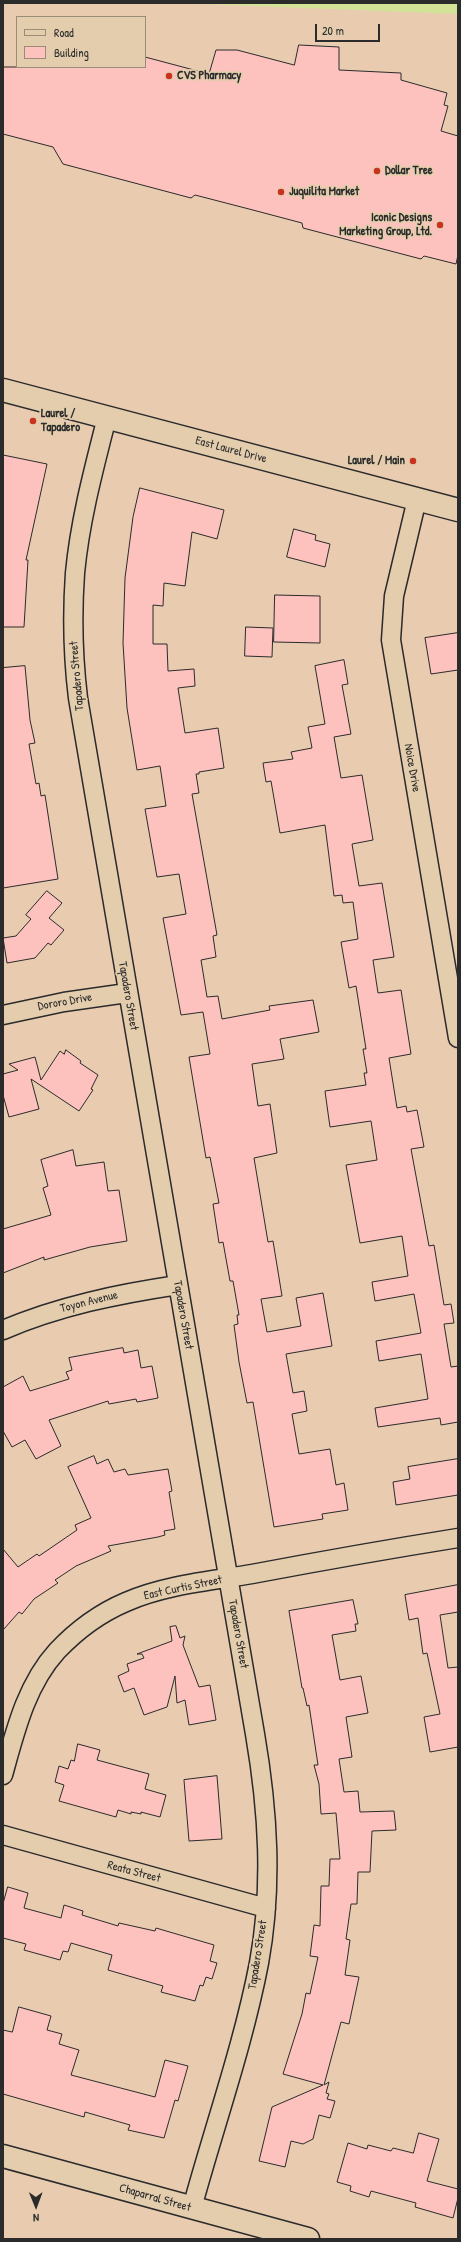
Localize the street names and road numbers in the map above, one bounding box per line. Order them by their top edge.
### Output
street label: East Laurel Drive [194,434,268,466]
street label: Tapadero Street [67,641,87,711]
street label: Noice Drive [401,743,423,793]
street label: Tapadero Street [115,960,141,1032]
street label: Dororo Drive [37,990,93,1014]
street label: Tapadero Street [170,1279,196,1351]
street label: Toyon Avenue [59,1288,119,1316]
street label: East Curtis Street [143,1573,223,1603]
street label: Tapadero Street [225,1598,251,1670]
street label: Reata Street [106,1858,162,1886]
street label: Tapadero Street [245,1919,271,1991]
street label: Chaparral Street [117,2181,193,2215]

